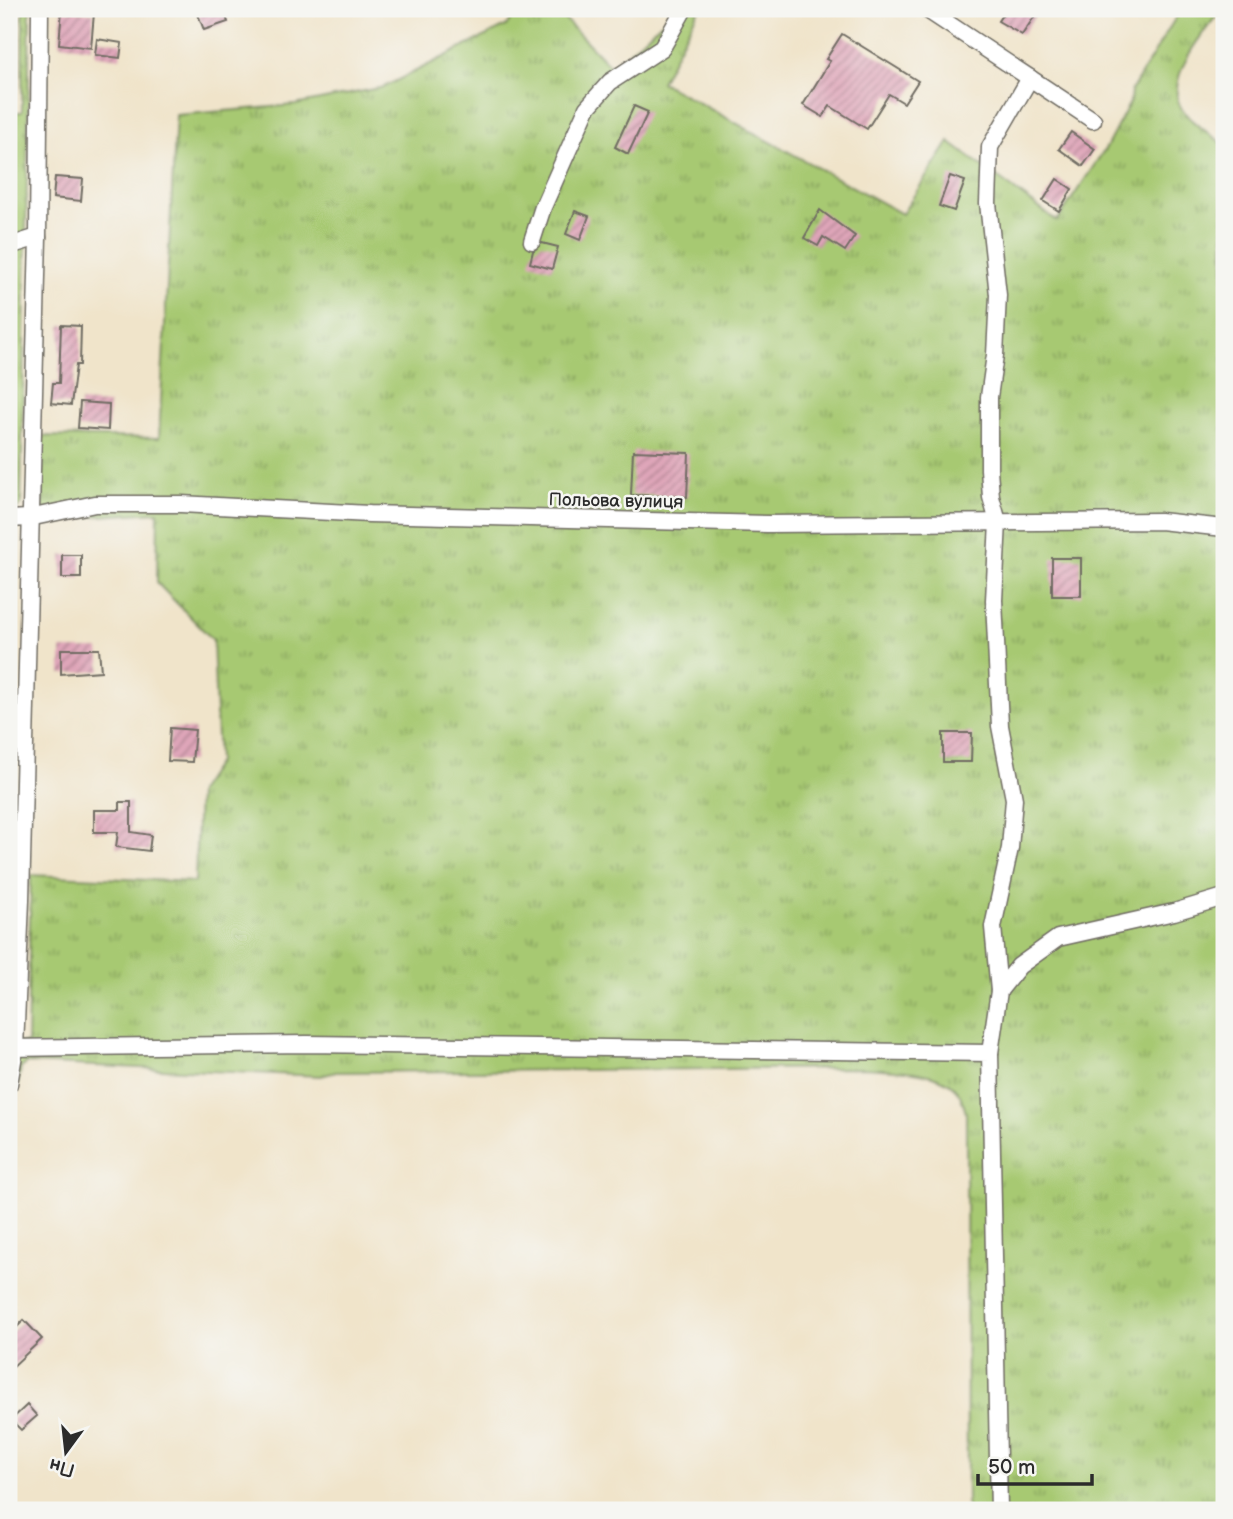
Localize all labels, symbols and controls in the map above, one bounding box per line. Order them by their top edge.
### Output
street label: Польова вулиця [548,489,684,513]
north arrow [32,1418,102,1488]
scale bar [978,1442,1091,1486]
text: Пн [47,1453,77,1481]
text: 50 m [988,1455,1035,1480]

